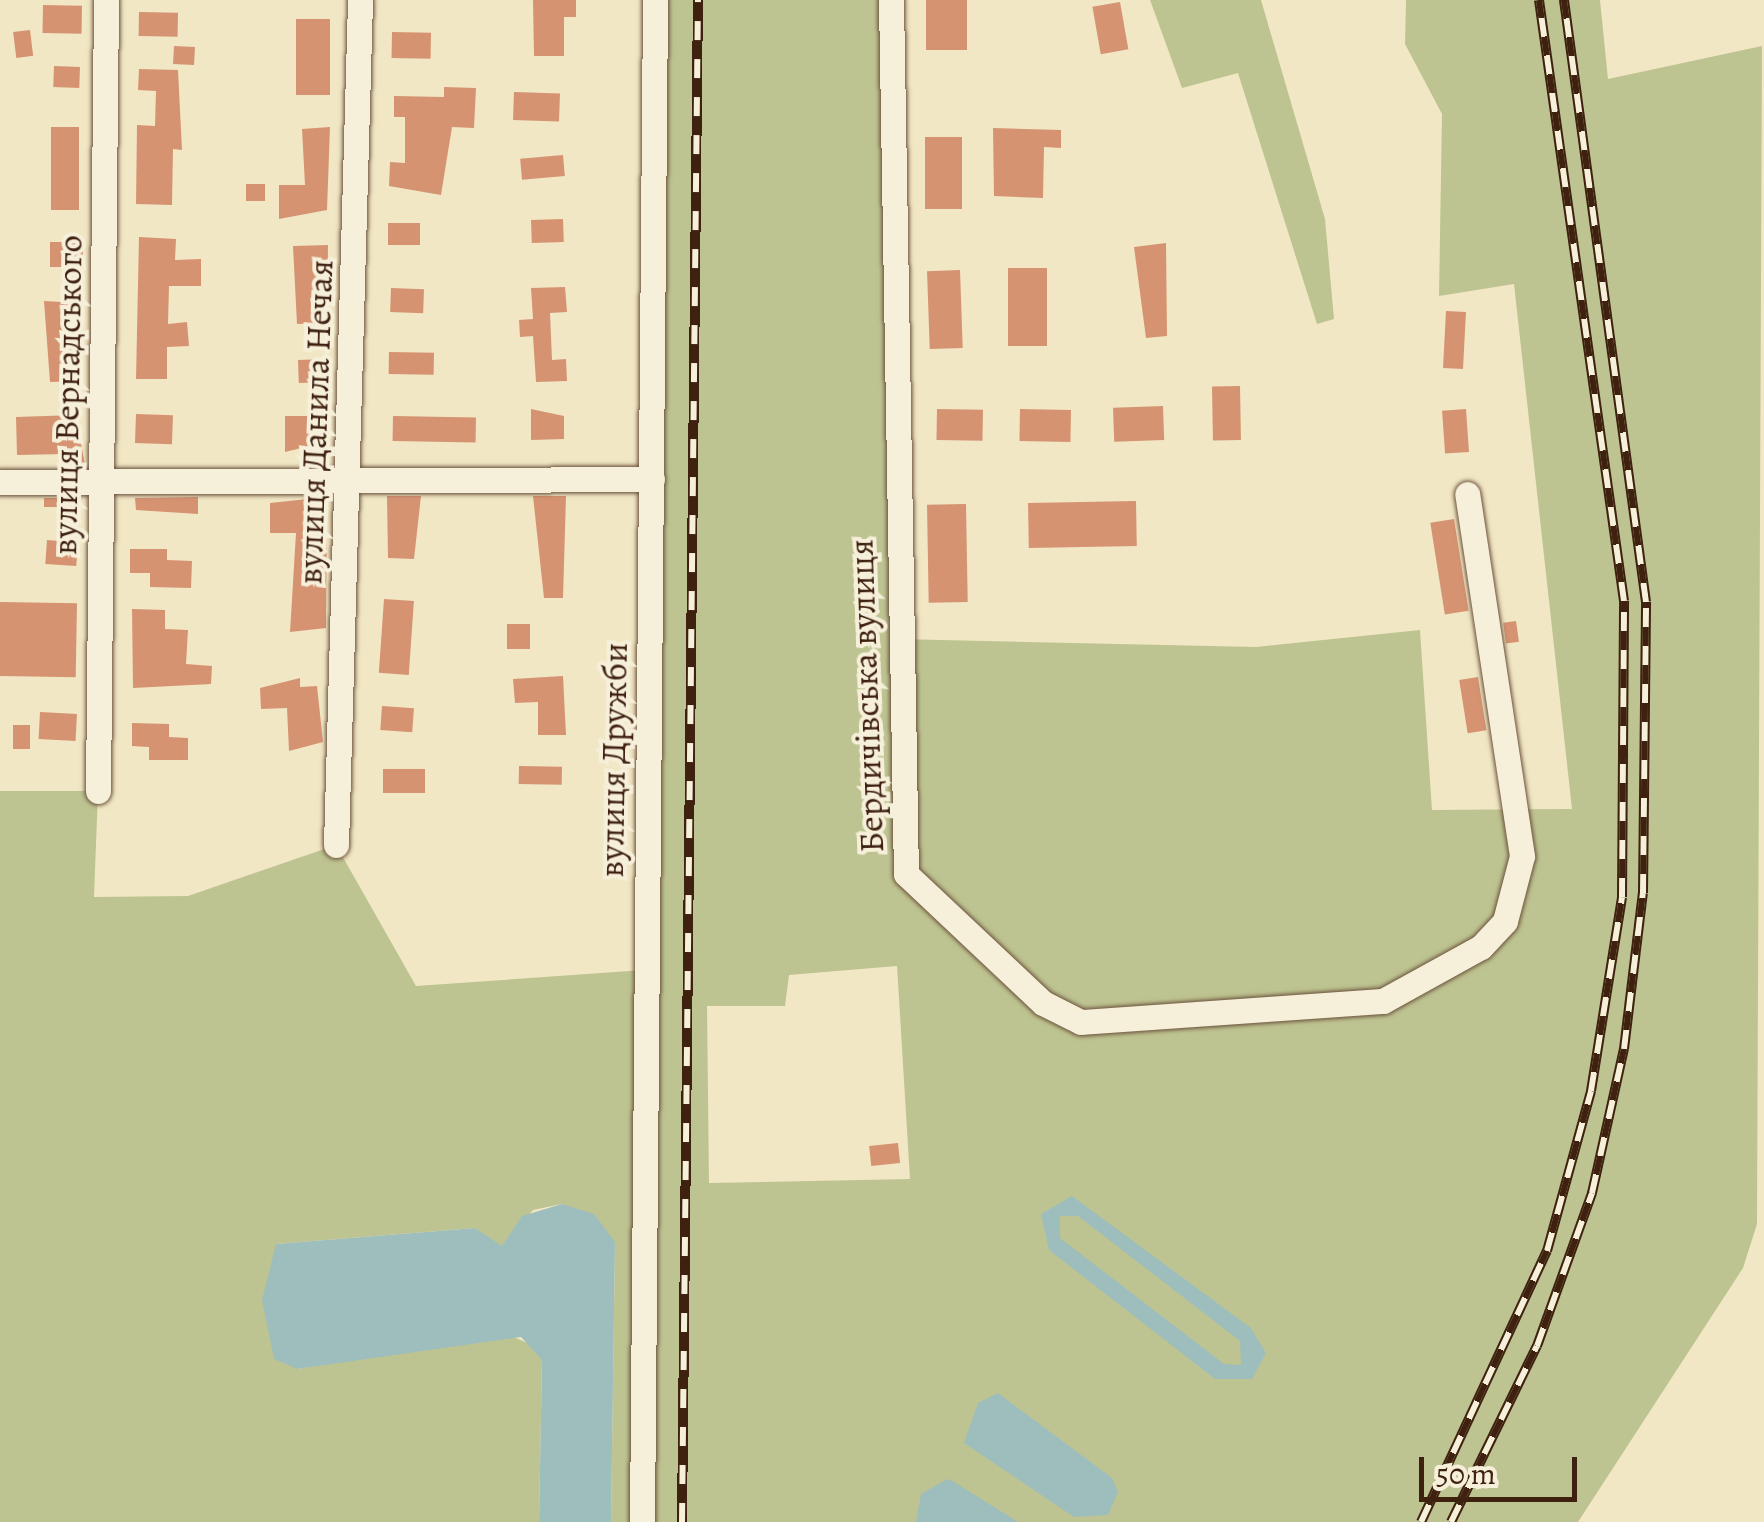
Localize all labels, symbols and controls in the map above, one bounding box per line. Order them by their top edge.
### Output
street label: вулиця Вернадського [43,235,91,555]
street label: вулиця Данила Нечая [288,259,342,585]
street label: Бердичівська вулиця [840,538,892,854]
street label: вулиця Дружби [590,642,636,878]
scale bar [1424,1437,1582,1499]
text: 50 m [1436,1454,1496,1494]

